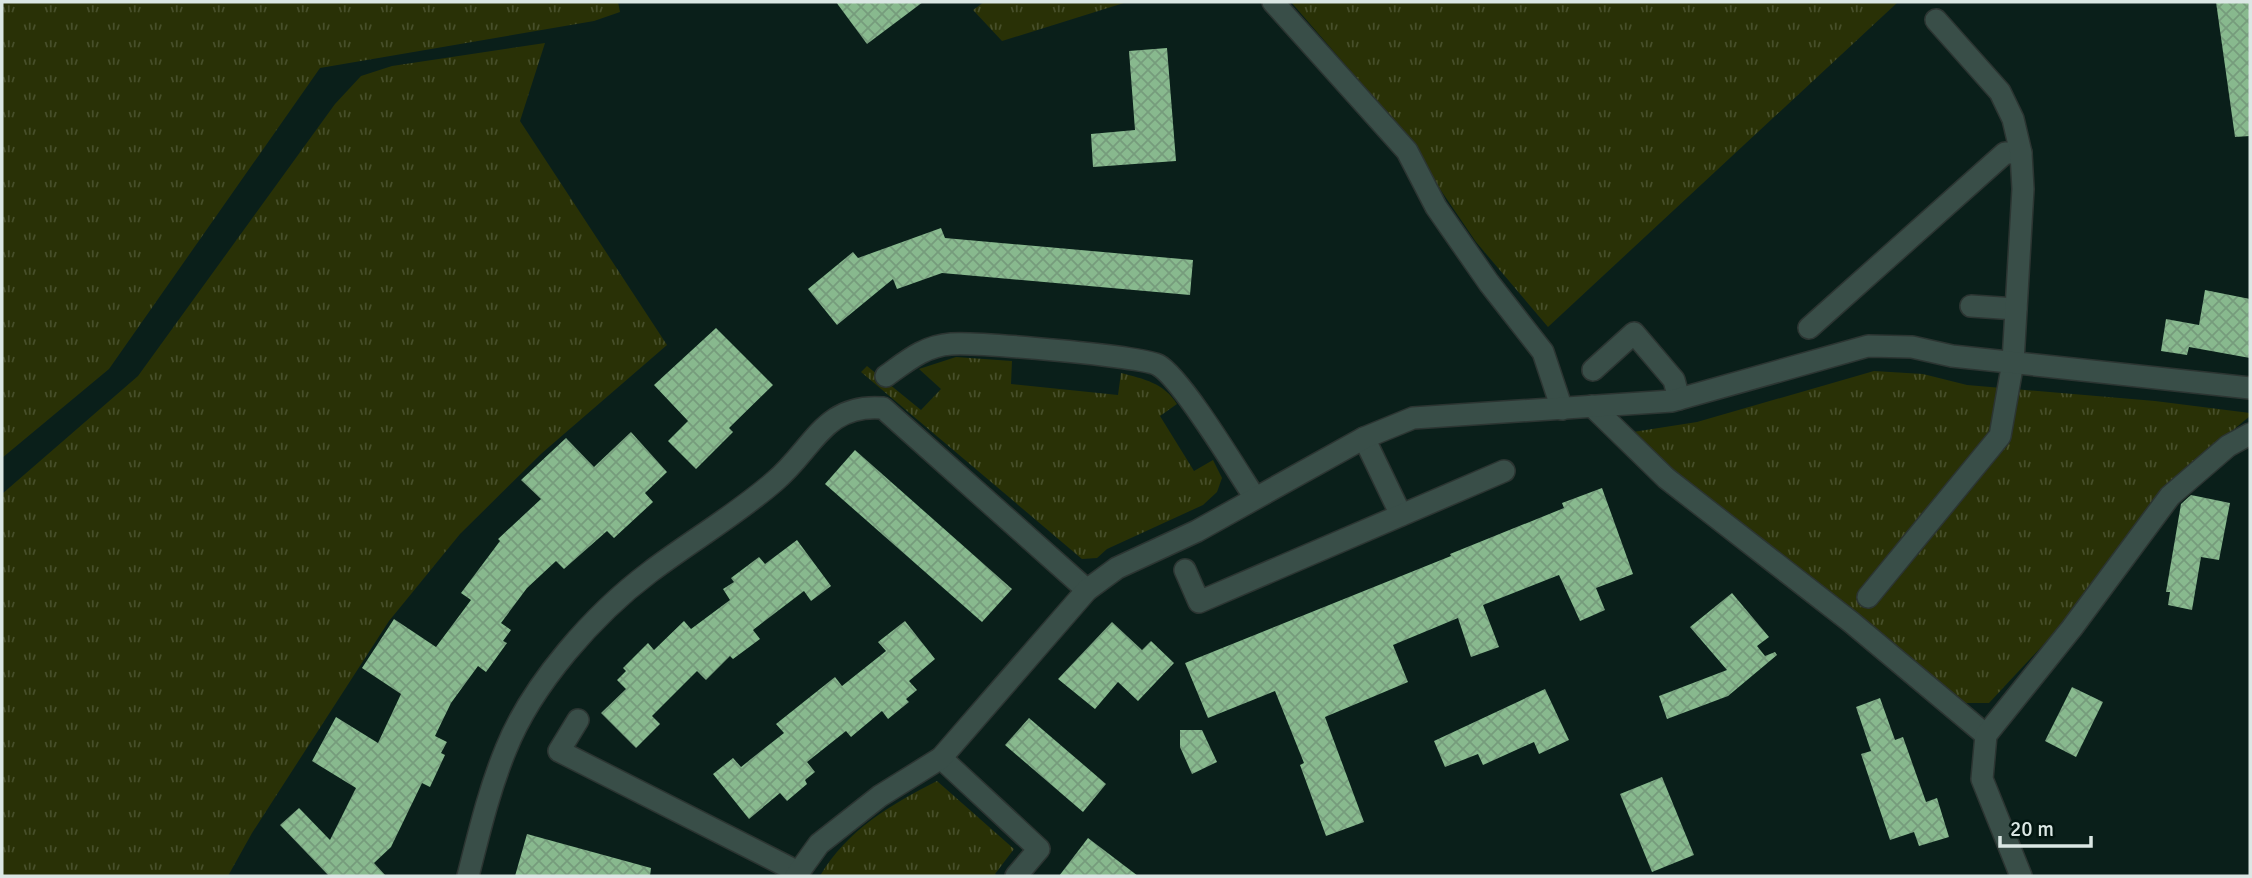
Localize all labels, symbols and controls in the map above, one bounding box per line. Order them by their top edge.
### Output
scale bar [2000,804,2091,848]
text: 20 m [2010,816,2054,842]

